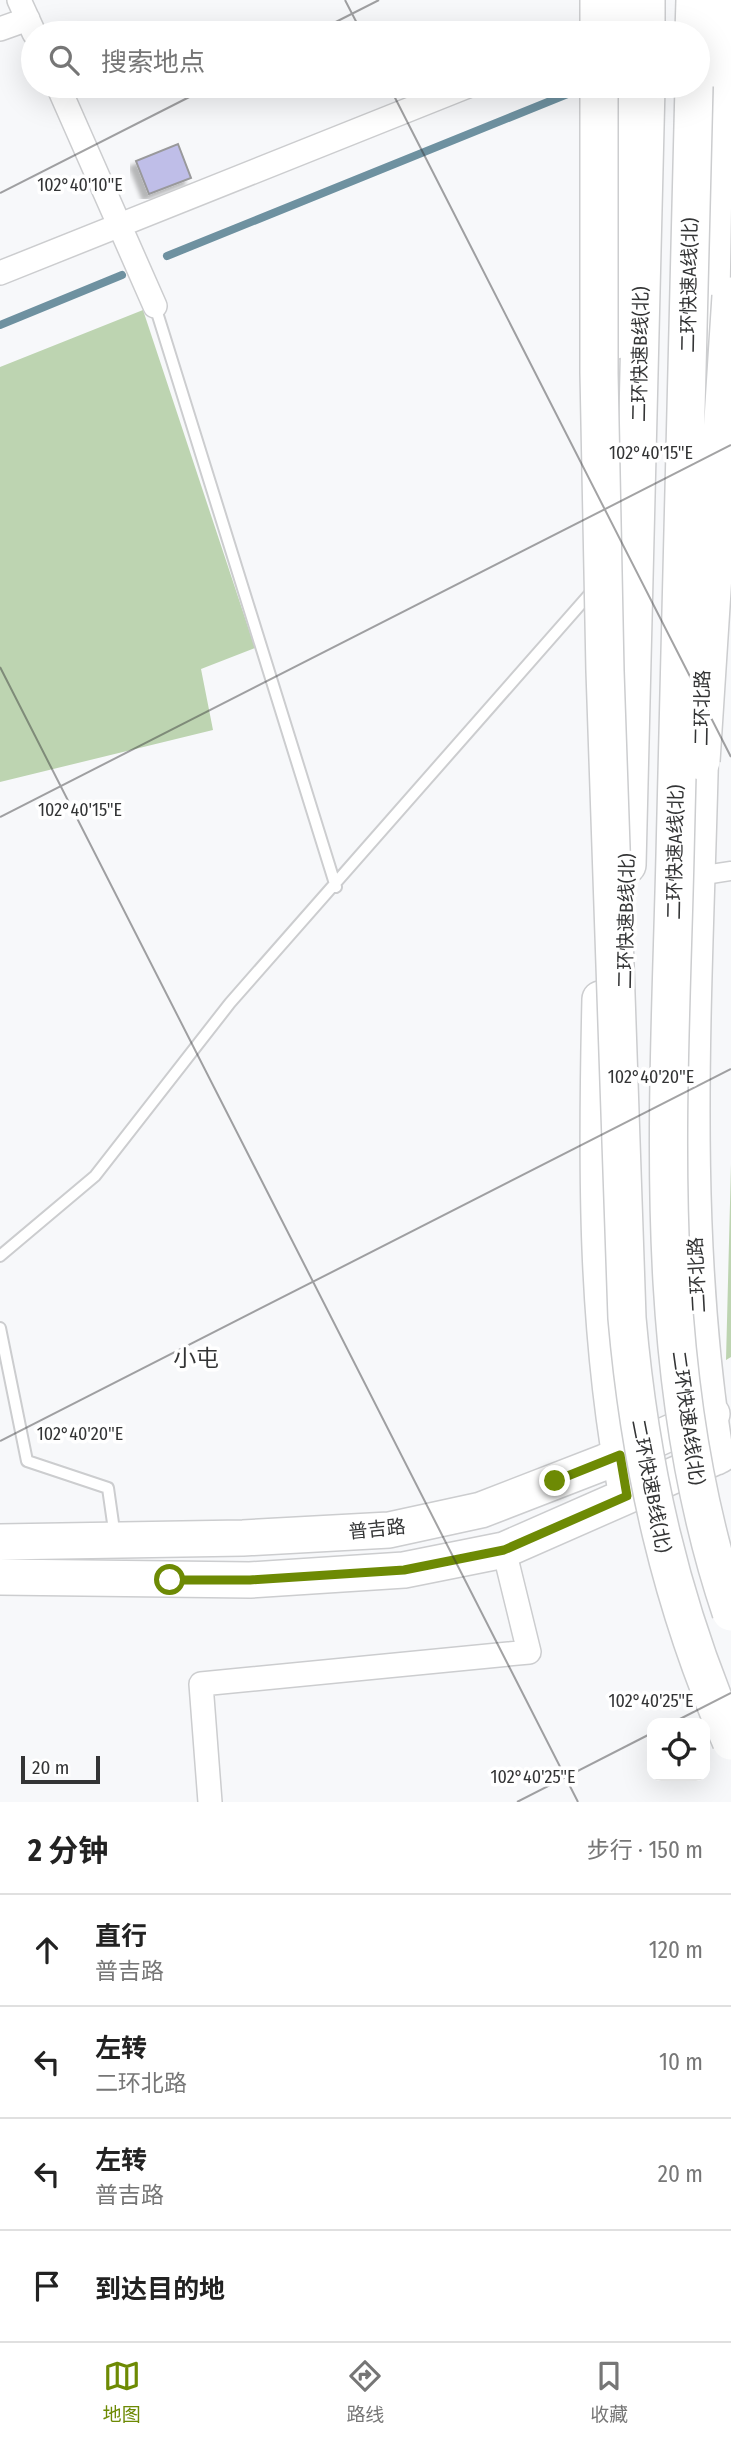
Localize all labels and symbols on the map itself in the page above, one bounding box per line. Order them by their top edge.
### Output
text: 102°40'10"E [37,174,123,196]
street label: 二环快速A线(北) [676,217,702,353]
street label: 二环快速B线(北) [627,286,653,422]
text: 102°40'15"E [609,442,693,464]
street label: 二环北路 [690,670,714,746]
street label: 二环快速A线(北) [662,784,688,920]
text: 102°40'15"E [38,799,122,821]
street label: 二环快速B线(北) [613,853,639,989]
text: 102°40'20"E [608,1066,694,1088]
street label: 二环北路 [684,1236,710,1314]
district label: 小屯 [173,1344,219,1372]
street label: 二环快速A线(北) [667,1349,709,1487]
street label: 二环快速B线(北) [627,1417,675,1555]
text: 102°40'20"E [37,1423,123,1445]
route end [539,1465,570,1496]
street label: 普吉路 [347,1515,407,1543]
route start [154,1564,185,1595]
text: 102°40'25"E [608,1690,694,1712]
scale bar [21,1753,100,1785]
text: 102°40'25"E [490,1766,576,1788]

